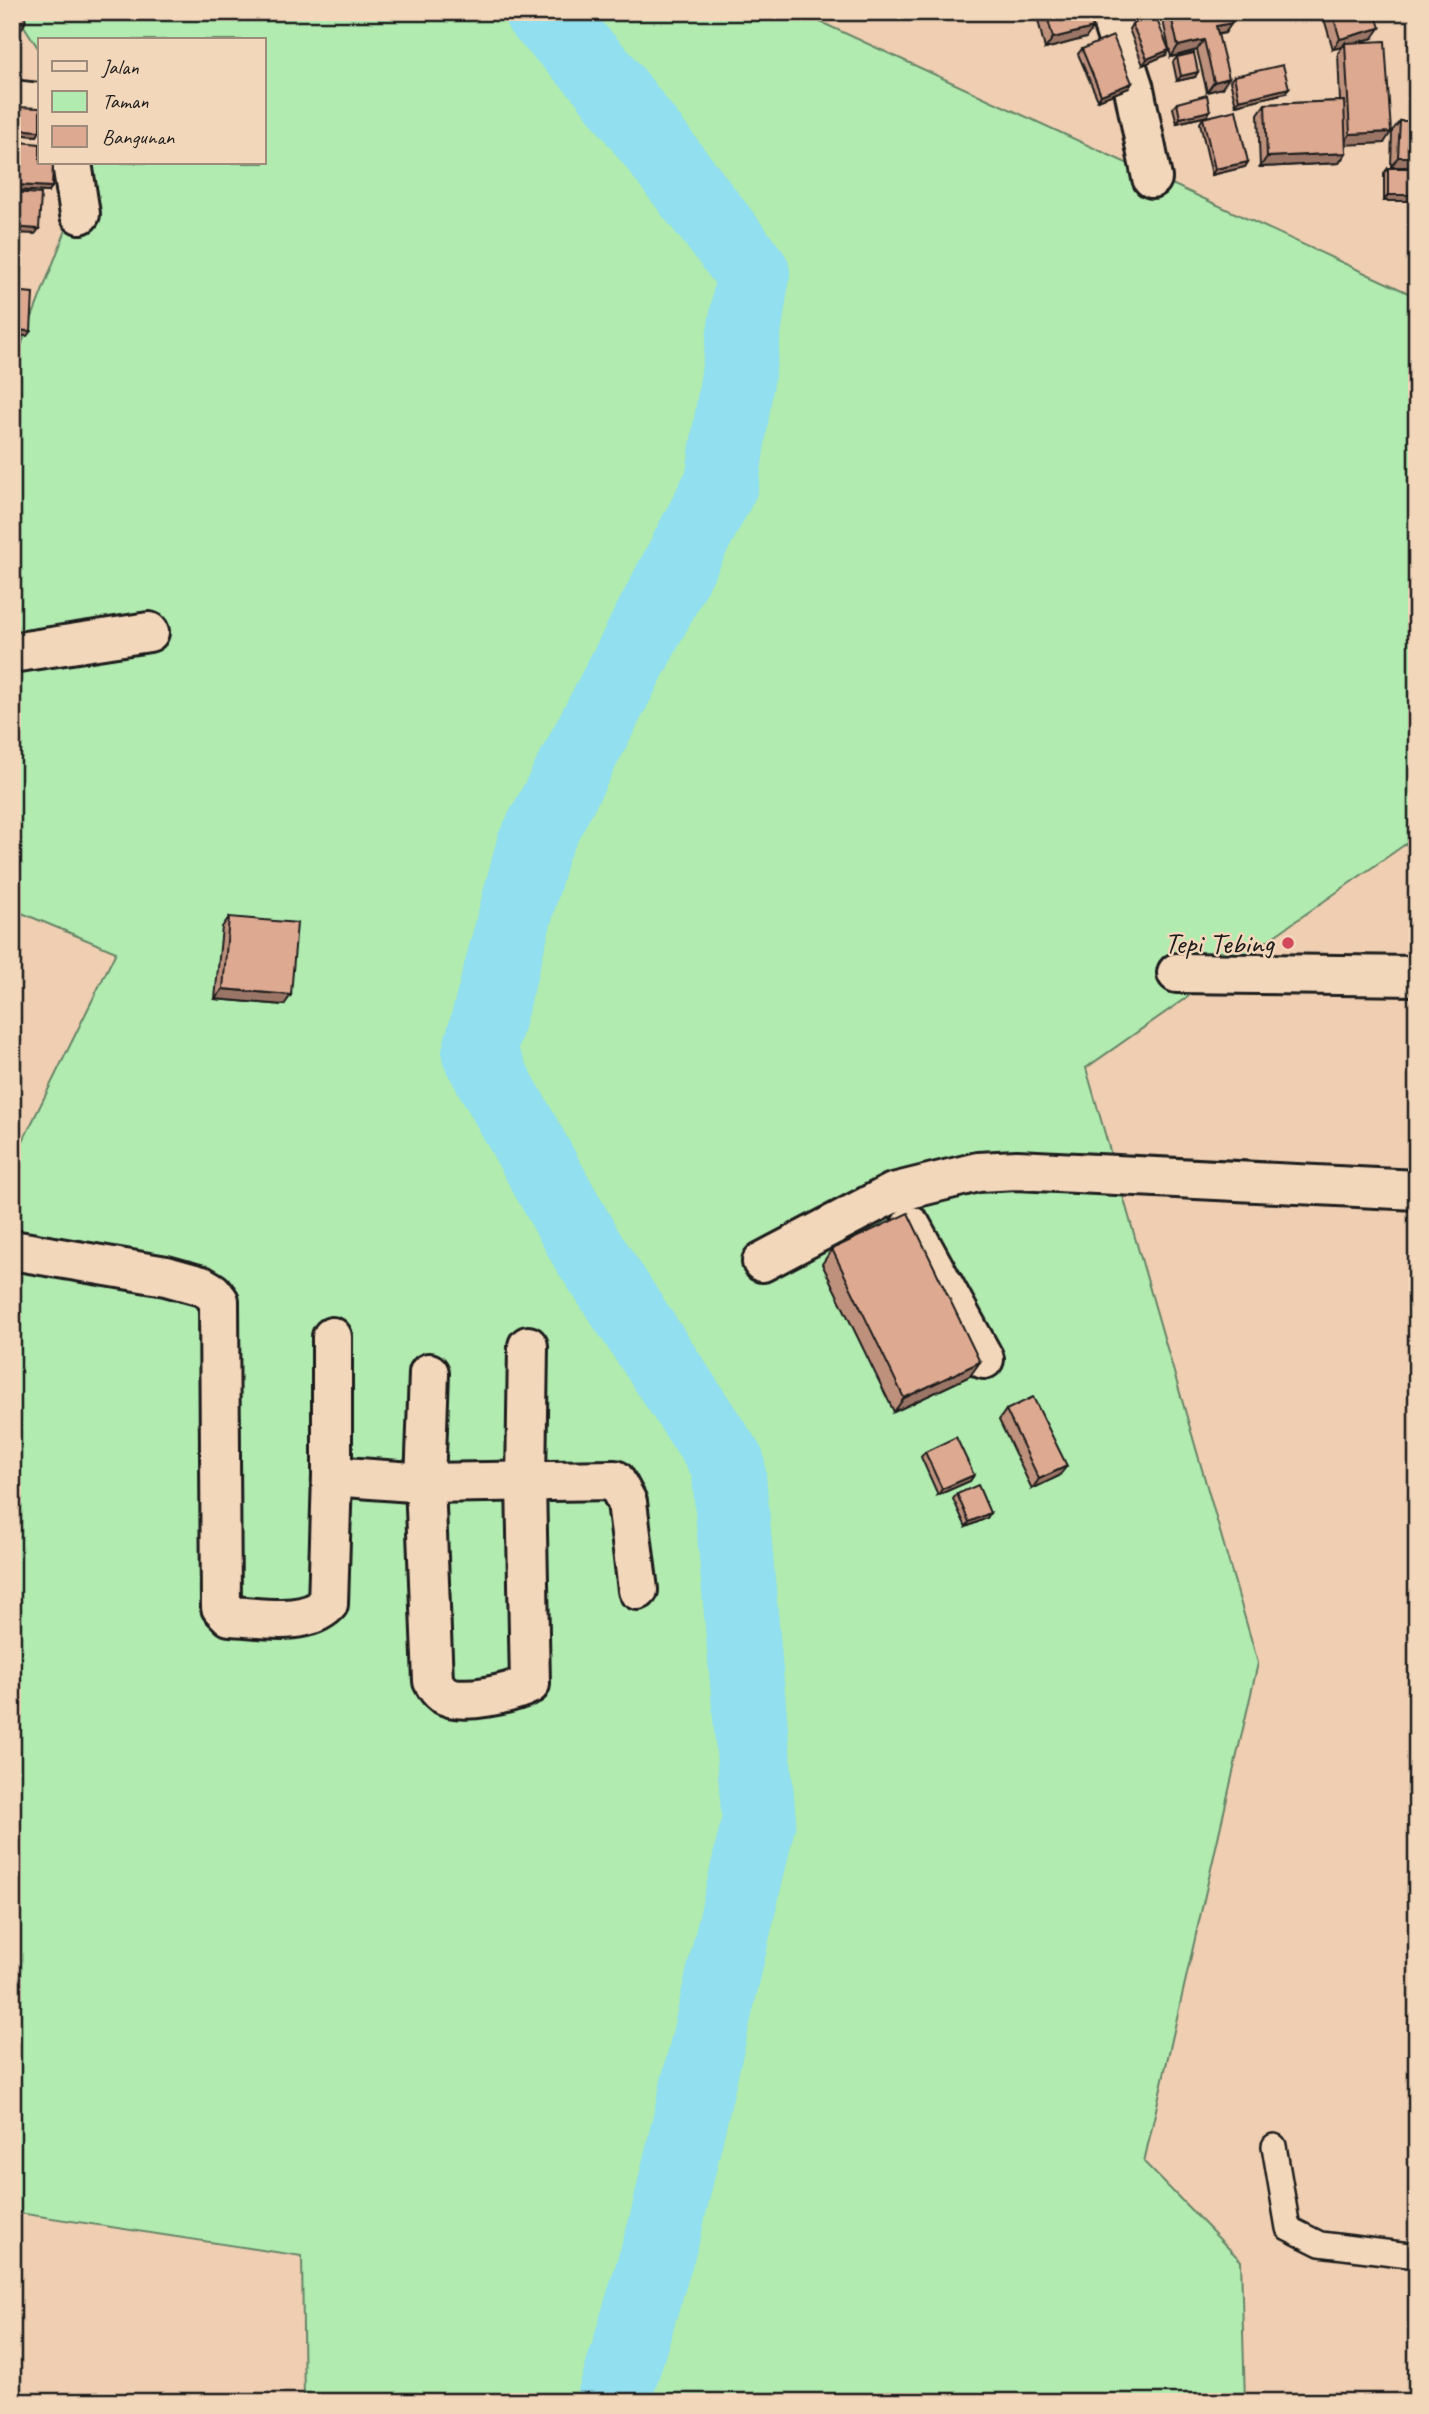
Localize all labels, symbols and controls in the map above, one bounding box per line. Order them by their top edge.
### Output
legend [38,38,266,164]
text: Jalan [101,54,139,80]
text: Taman [102,88,149,114]
text: Bangunan [102,124,175,150]
place label: Tepi Tebing [1164,924,1275,962]
marker: Tepi Tebing [1280,935,1296,951]

